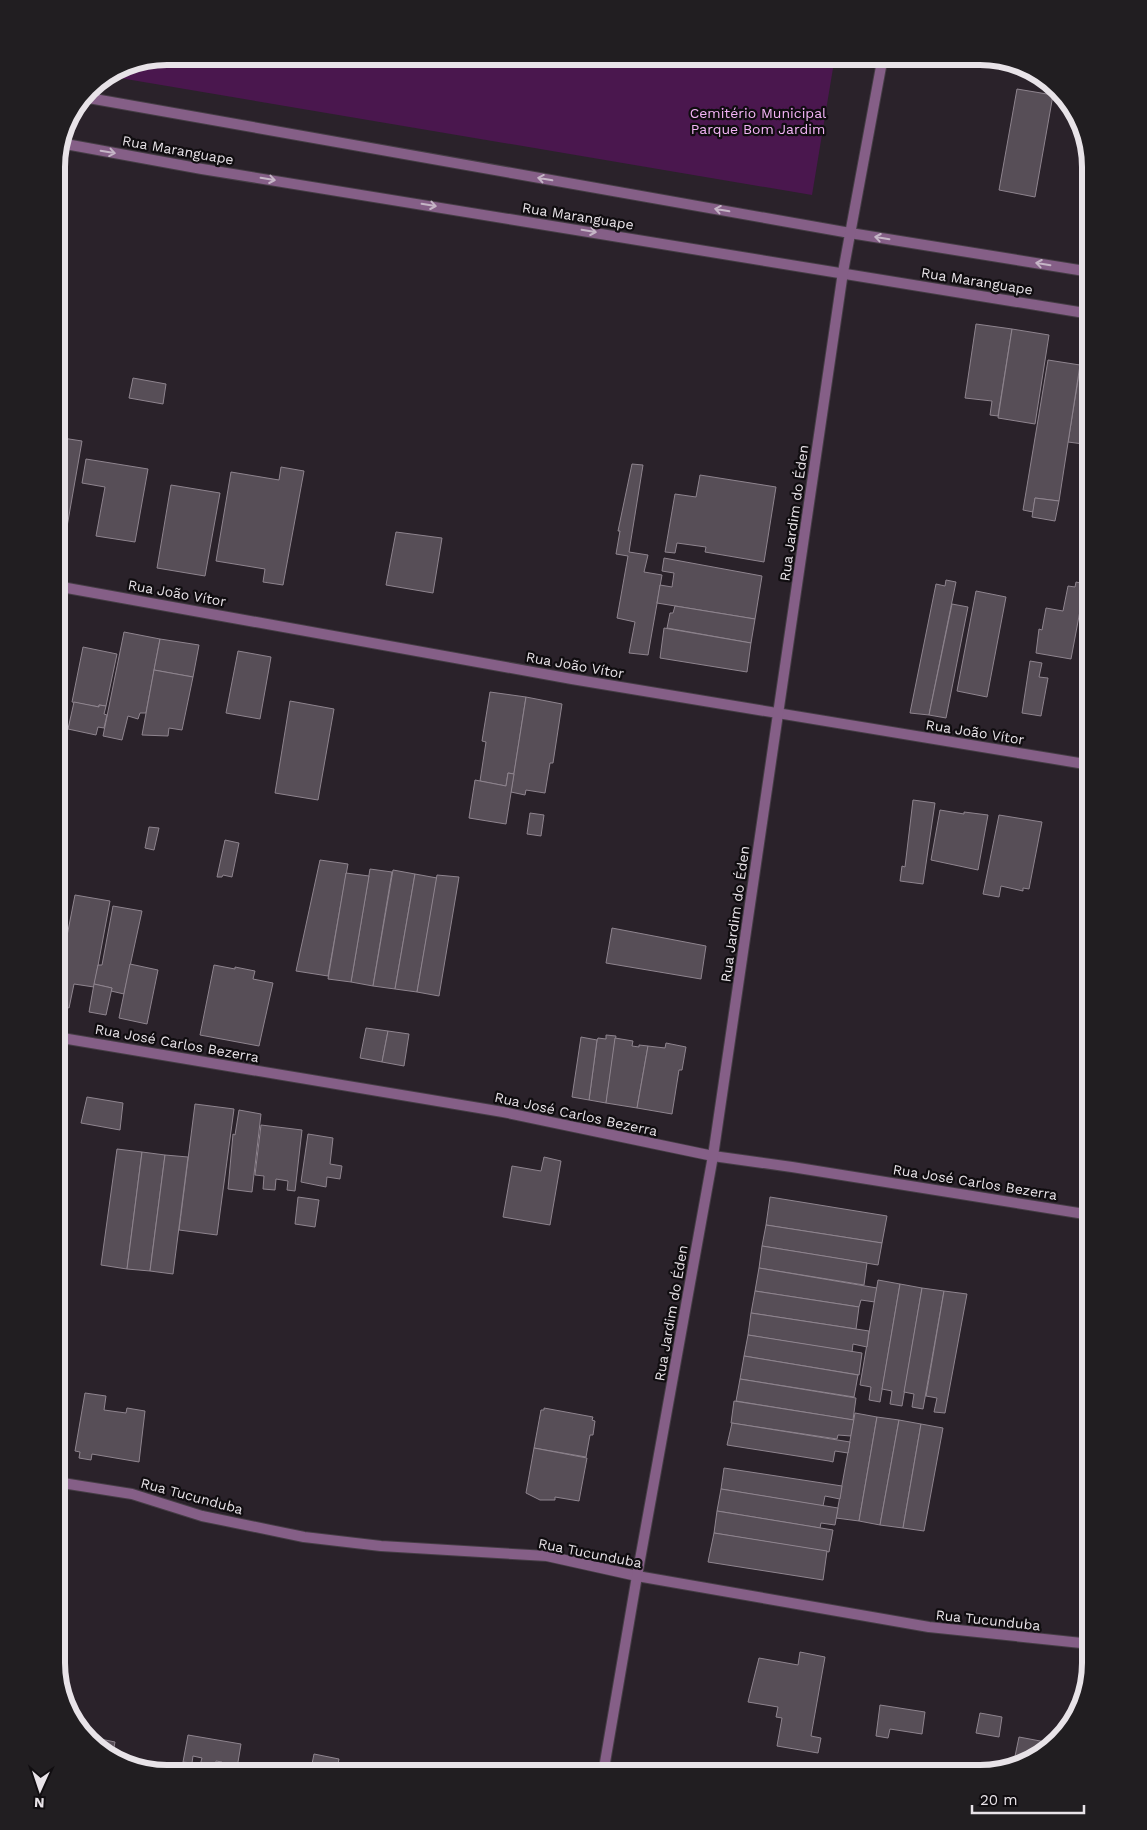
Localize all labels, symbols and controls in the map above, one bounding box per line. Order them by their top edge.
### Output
park label: Cemitério Municipal Parque Bom Jardim [690,105,827,137]
street label: Rua Maranguape [121,132,235,168]
one-way arrow [100,147,116,157]
one-way arrow [537,174,553,183]
one-way arrow [260,175,276,185]
street label: Rua Maranguape [521,199,635,233]
one-way arrow [421,201,437,211]
one-way arrow [715,205,731,215]
one-way arrow [581,227,597,237]
one-way arrow [875,233,891,243]
one-way arrow [1035,259,1051,269]
street label: Rua Maranguape [920,264,1034,298]
street label: Rua Jardim do Éden [776,444,812,582]
street label: Rua João Vítor [127,576,228,610]
street label: Rua João Vítor [525,648,626,682]
street label: Rua João Vítor [925,716,1026,748]
street label: Rua Jardim do Éden [717,845,753,983]
street label: Rua José Carlos Bezerra [94,1021,260,1065]
street label: Rua José Carlos Bezerra [493,1089,659,1139]
street label: Rua José Carlos Bezerra [892,1161,1058,1203]
street label: Rua Jardim do Éden [651,1244,691,1382]
street label: Rua Tucunduba [139,1475,245,1517]
street label: Rua Tucunduba [537,1535,643,1571]
street label: Rua Tucunduba [935,1607,1041,1633]
north arrow [15,1765,65,1815]
scale bar [972,1782,1084,1814]
text: 20 m [980,1791,1018,1809]
text: N [34,1795,45,1811]

